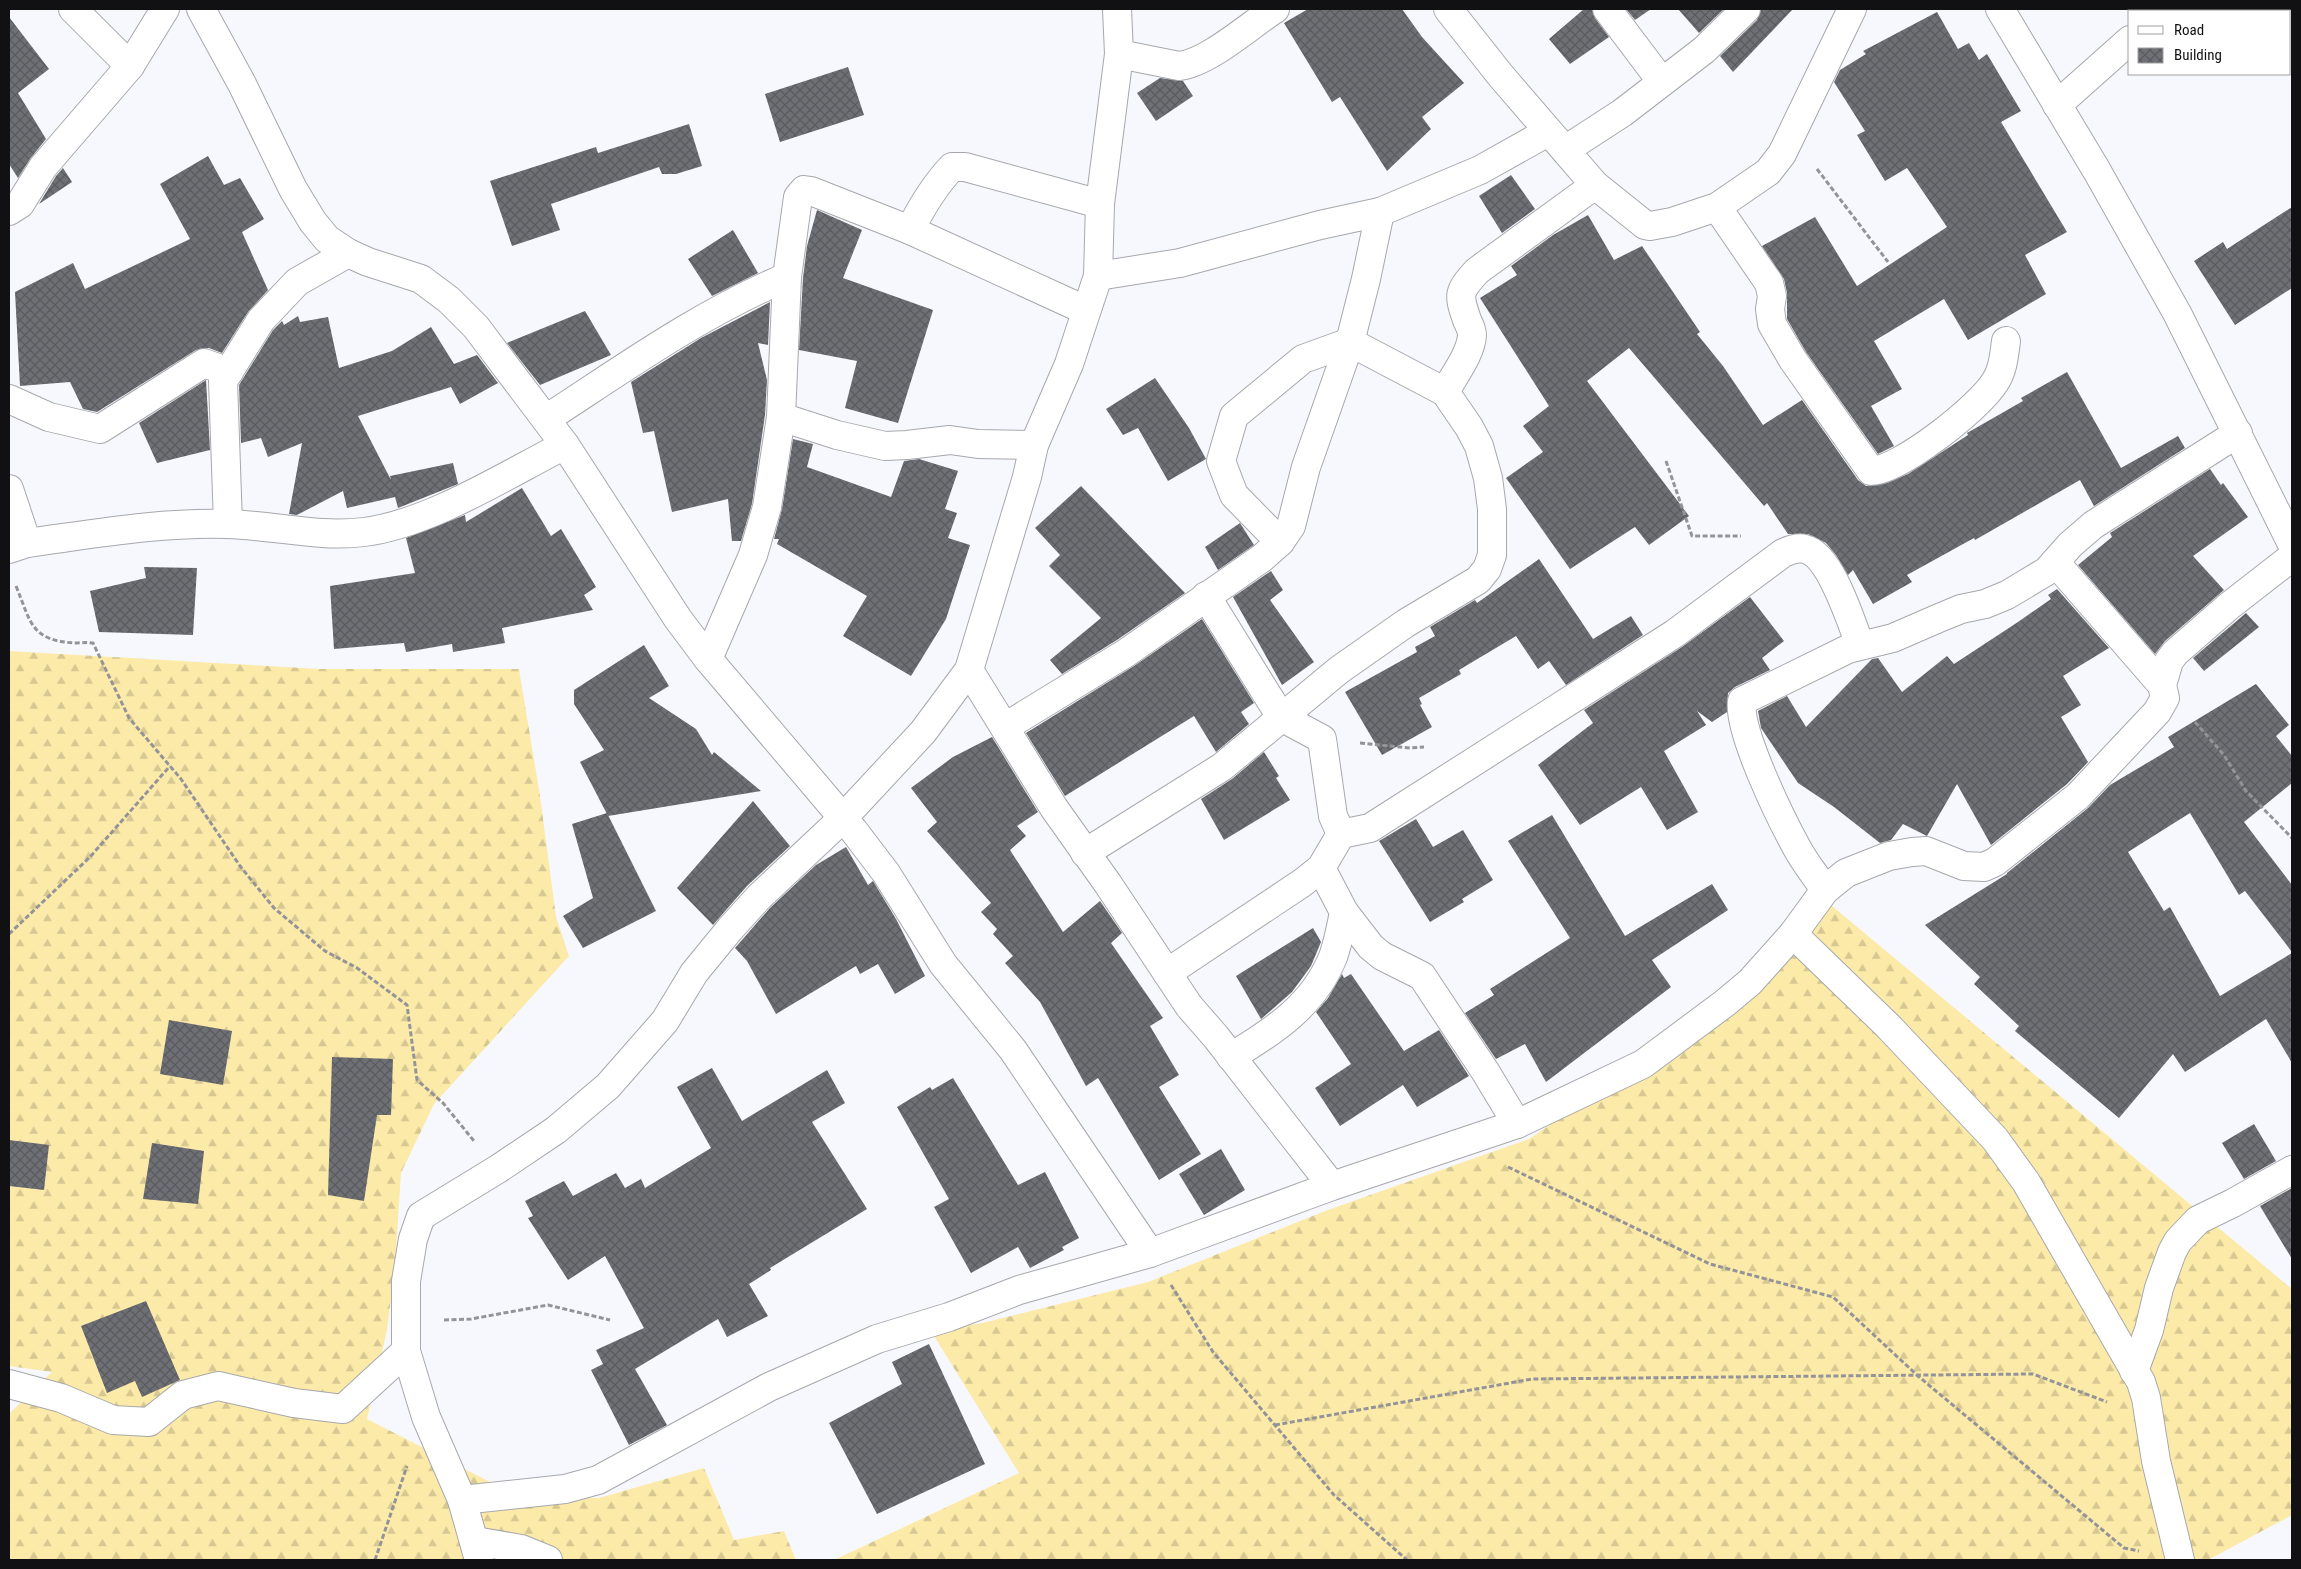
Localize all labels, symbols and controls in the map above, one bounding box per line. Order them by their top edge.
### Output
legend [2128,10,2291,75]
text: Road [2174,21,2204,39]
text: Building [2174,46,2222,64]

